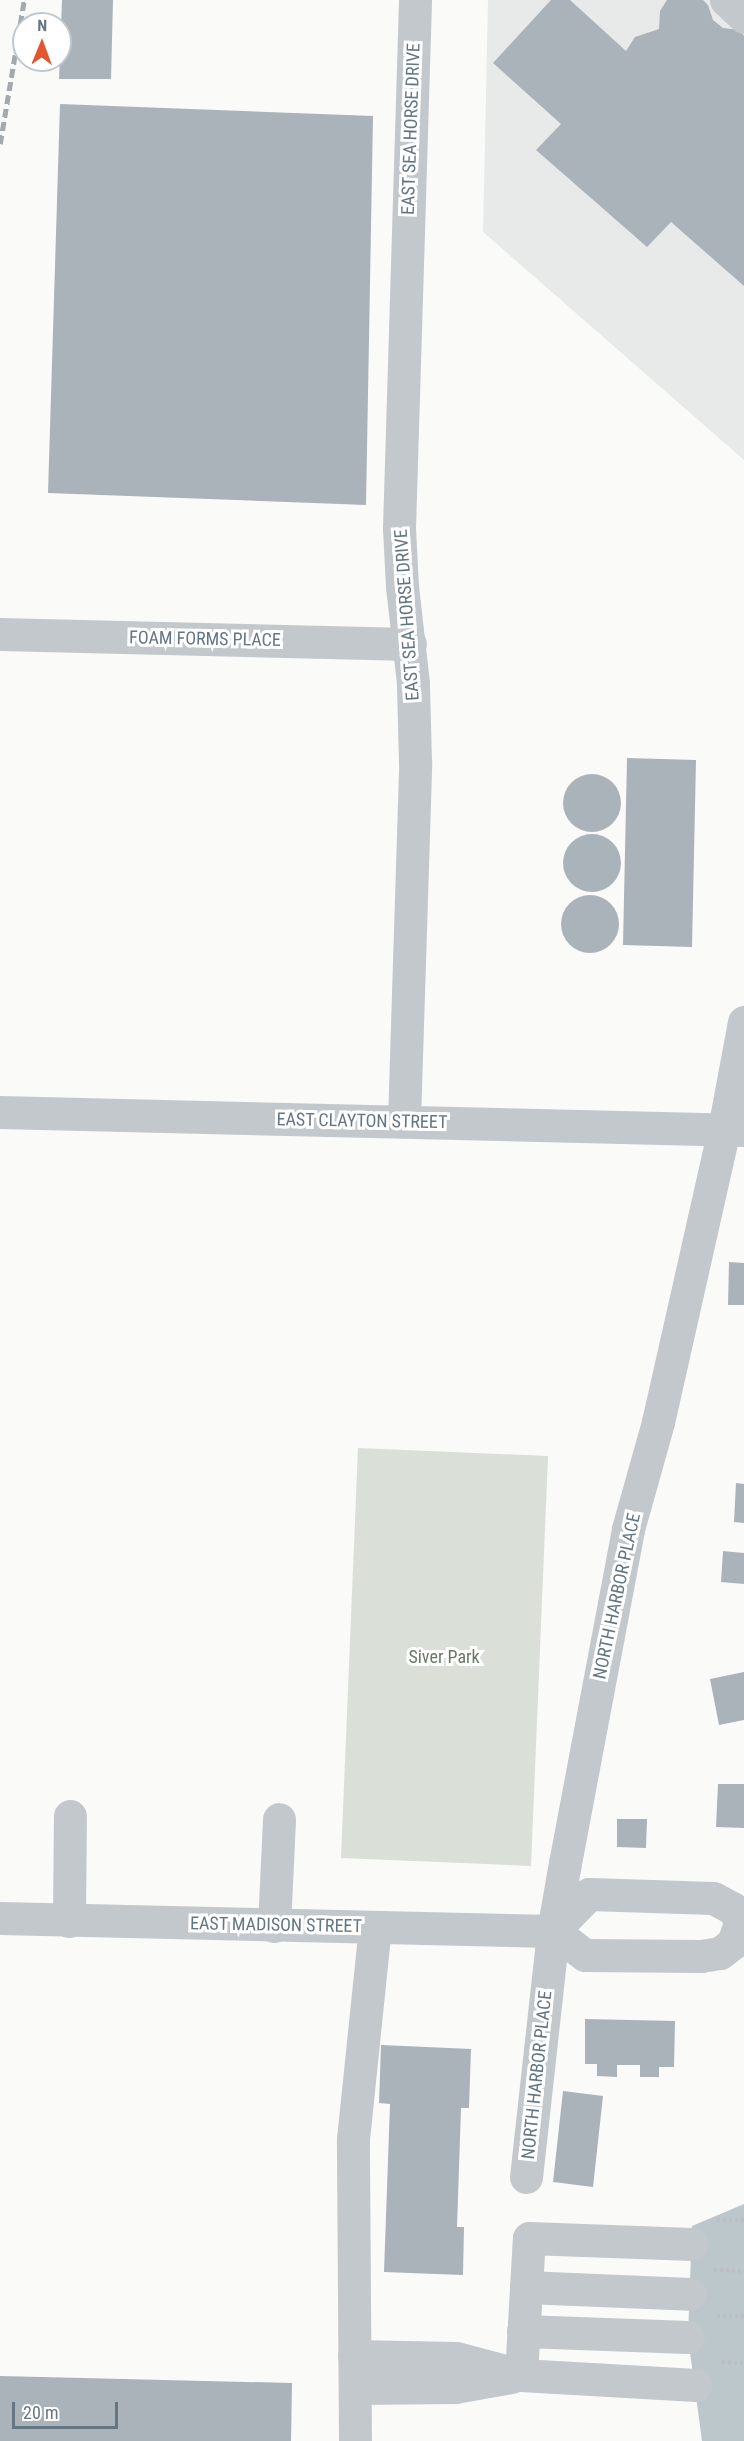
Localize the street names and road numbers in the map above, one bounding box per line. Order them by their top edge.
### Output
street label: EAST SEA HORSE DRIVE [397,43,425,215]
street label: EAST SEA HORSE DRIVE [390,528,424,702]
street label: FOAM FORMS PLACE [129,627,281,651]
street label: EAST CLAYTON STREET [276,1109,448,1133]
street label: NORTH HARBOR PLACE [589,1511,645,1681]
street label: EAST MADISON STREET [190,1913,362,1937]
street label: NORTH HARBOR PLACE [517,1990,557,2160]

